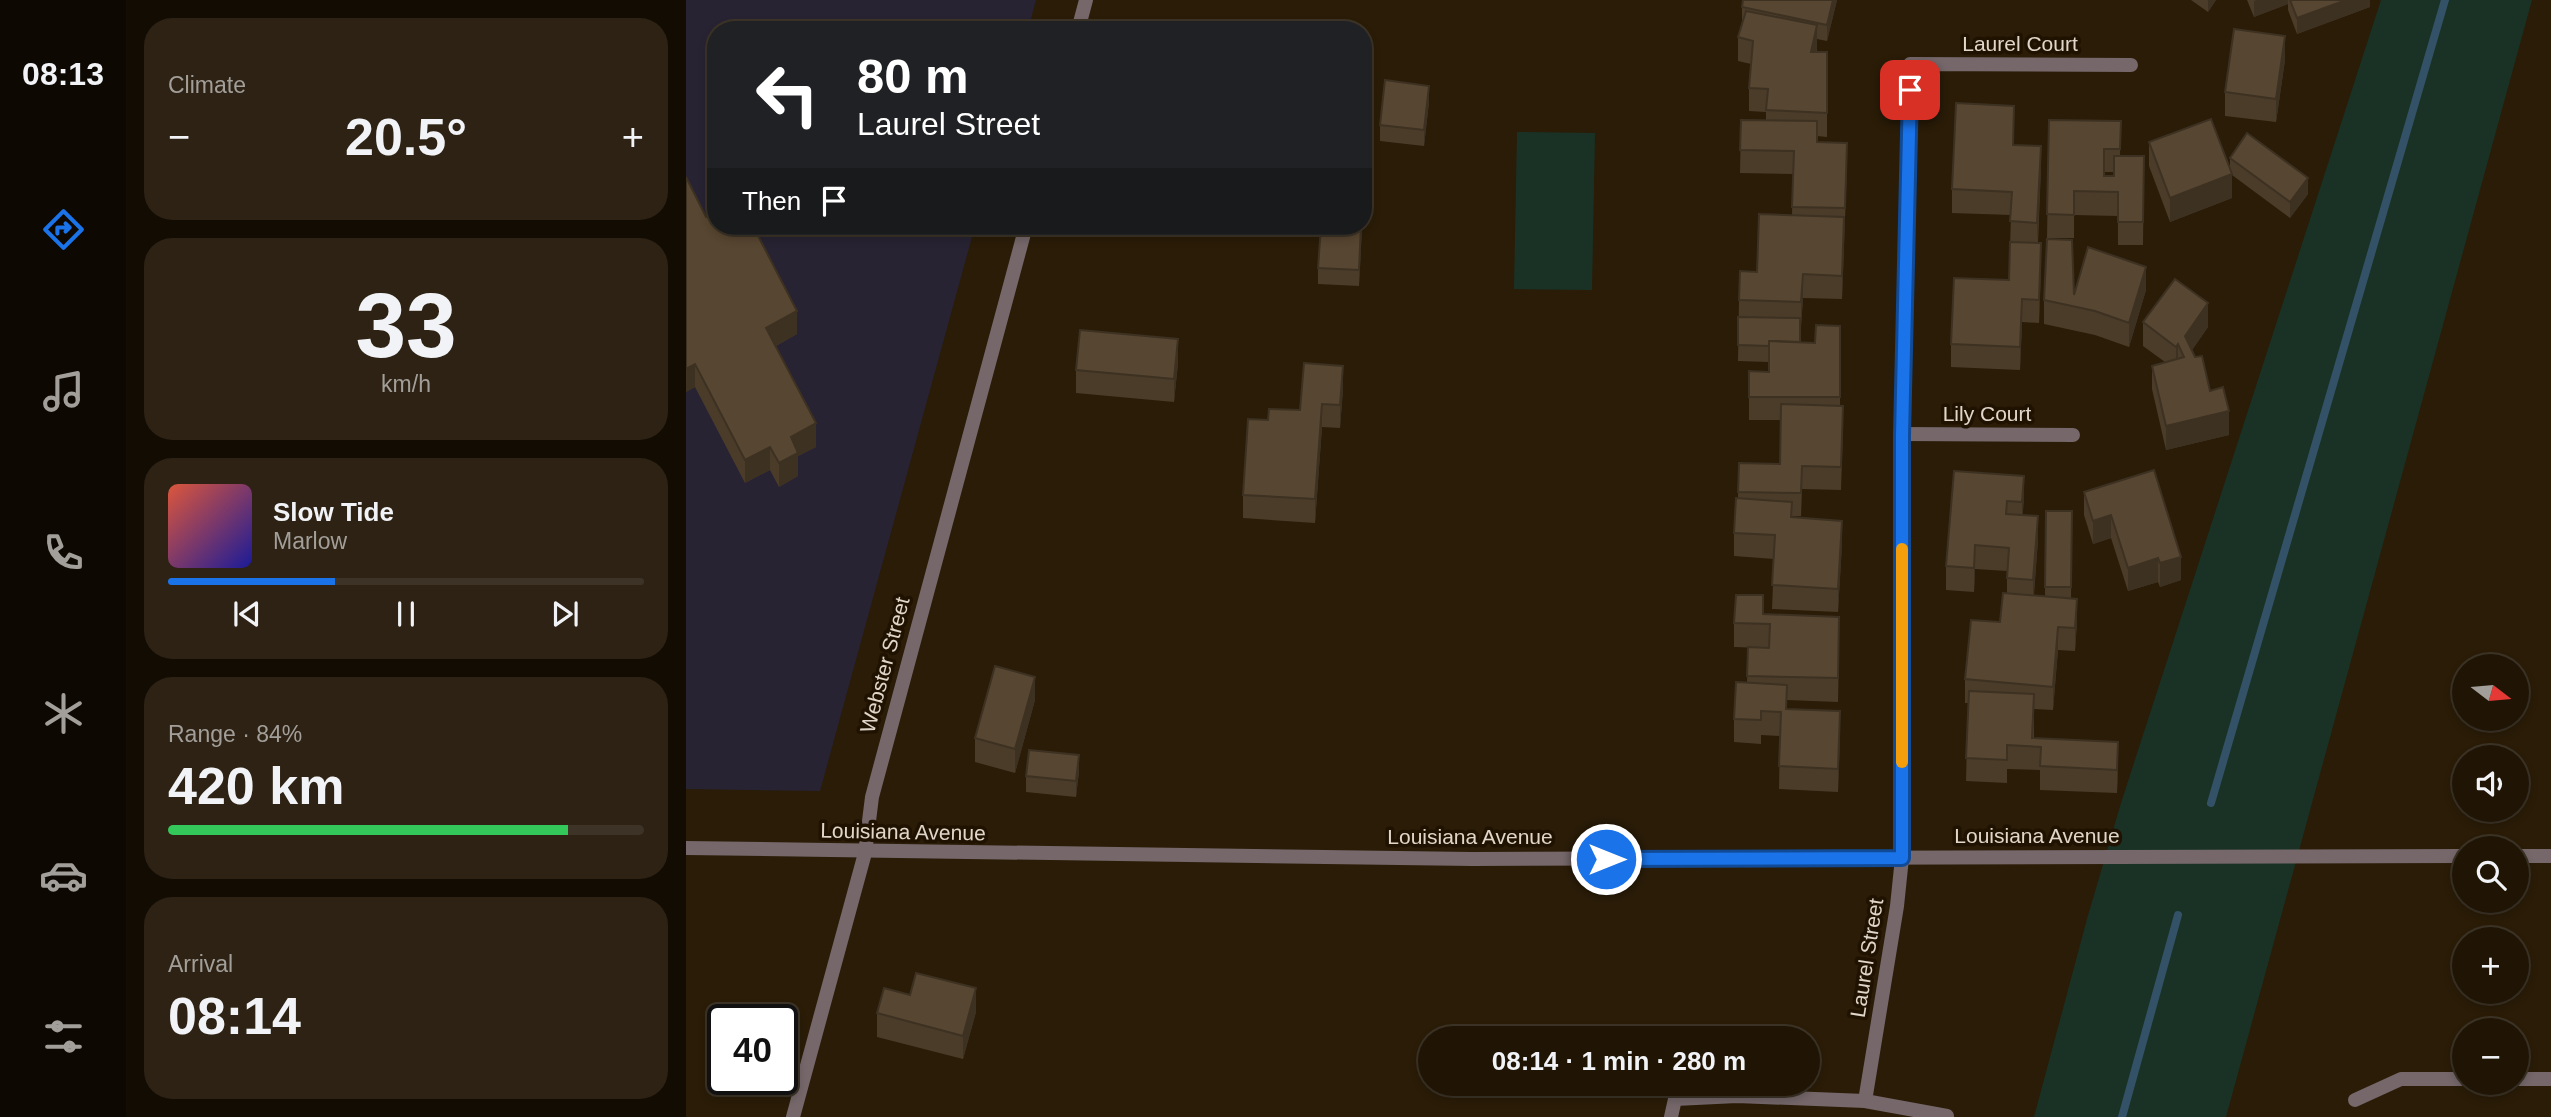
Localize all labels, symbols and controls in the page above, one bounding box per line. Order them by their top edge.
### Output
street label: Laurel Court [1962,32,2078,55]
icon: left [742,49,833,140]
text: 80 m [857,49,969,103]
text: 08:13 [22,56,104,92]
pin [1880,60,1940,120]
icon: arrive [1891,71,1929,109]
text: Climate [168,72,246,98]
text: Laurel Street [857,106,1040,142]
text: 20.5° [345,108,467,166]
text: − [168,116,190,158]
text: + [622,116,644,158]
icon: arrive [815,182,853,220]
text: Then [742,186,801,216]
icon: directions [39,205,88,254]
text: 33 [355,275,457,376]
icon: music [39,367,88,416]
text: km/h [381,371,431,397]
street label: Lily Court [1943,402,2032,425]
text: Slow Tide [273,497,394,527]
icon: phone [39,528,88,577]
text: Marlow [273,528,347,554]
street label: Webster Street [855,594,914,735]
icon: previous [228,595,266,633]
icon: pause [387,595,425,633]
icon: next [546,595,584,633]
north arrow [2452,654,2529,732]
map controls [2452,654,2529,1095]
icon: climate [39,689,88,738]
text: Range · 84% [168,721,302,747]
button: sound [2452,745,2529,822]
text: 420 km [168,757,344,815]
street label: Louisiana Avenue [820,819,986,844]
position arrow [1569,822,1643,896]
street label: Louisiana Avenue [1954,824,2120,847]
street label: Louisiana Avenue [1387,825,1553,848]
button: search [2452,836,2529,913]
icon: car [39,851,88,900]
street label: Laurel Street [1846,897,1887,1019]
button: + [2452,927,2529,1004]
text: Arrival [168,951,233,977]
text: 08:14 [168,987,301,1045]
speed limit sign: 40 [707,1004,798,1095]
icon: filters [39,1012,88,1061]
button: − [2452,1018,2529,1095]
text: 08:14 · 1 min · 280 m [1492,1046,1746,1076]

